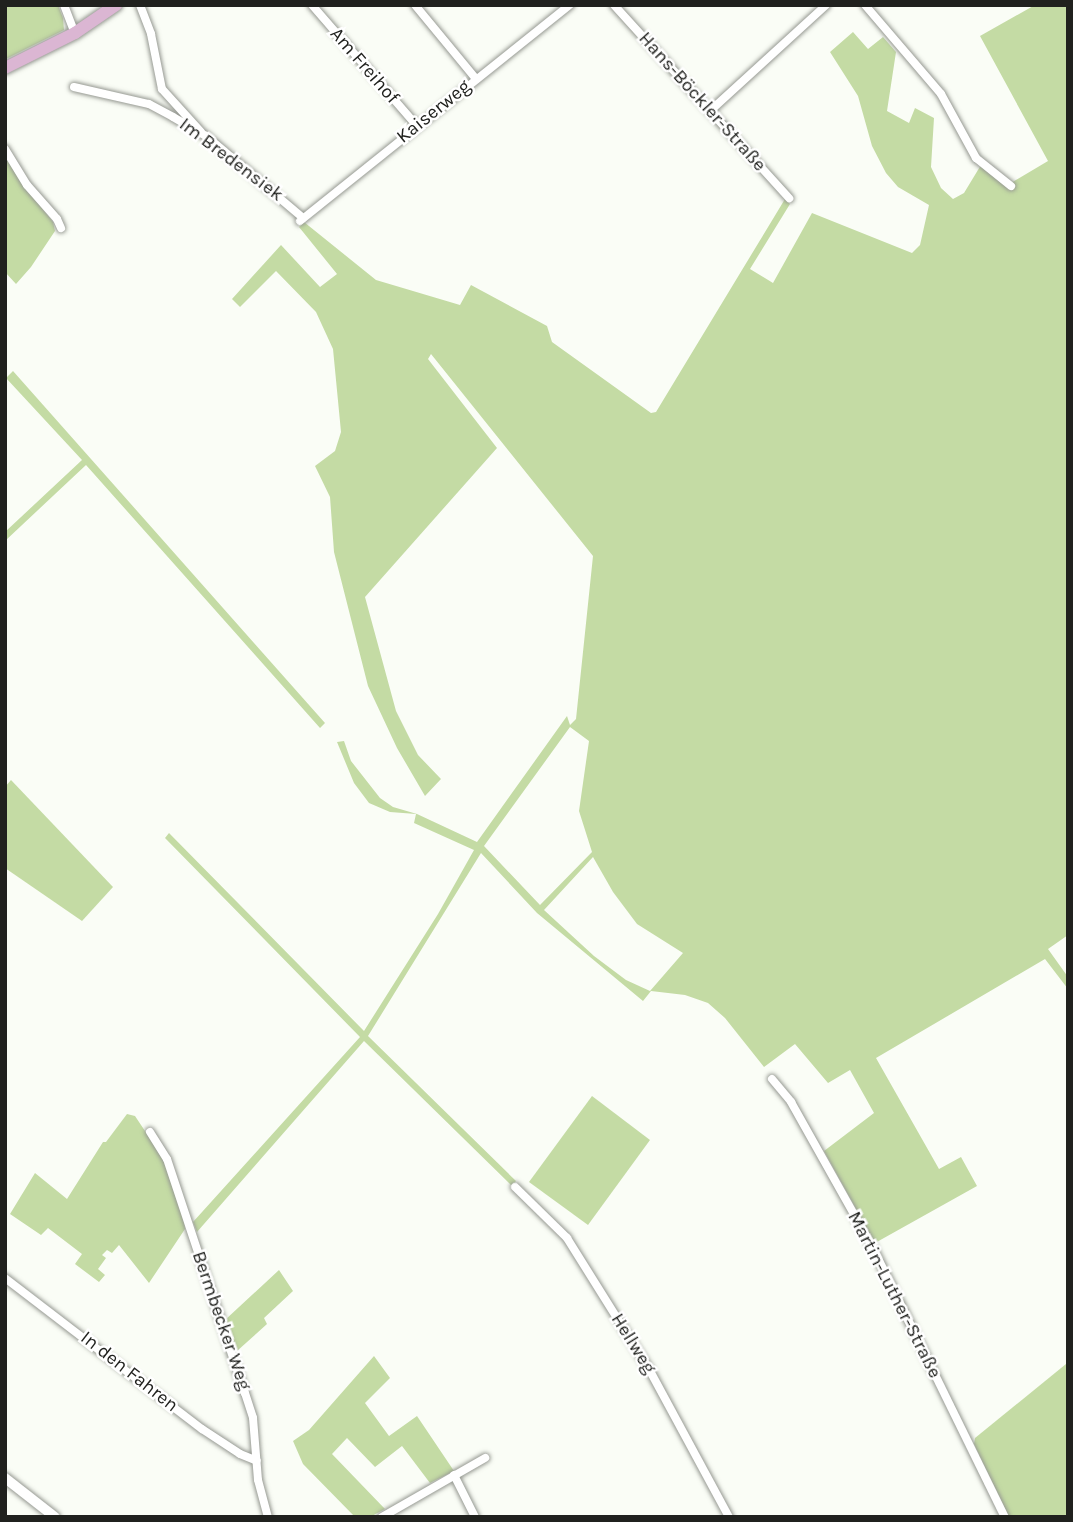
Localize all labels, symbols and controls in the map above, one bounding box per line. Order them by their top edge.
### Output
street label: Am Freihof [325,23,403,109]
street label: Hans-Böckler-Straße [633,28,771,176]
street label: Kaiserweg [392,75,476,149]
street label: Im Bredensiek [174,113,288,207]
street label: Martin-Luther-Straße [842,1208,946,1382]
street label: Bermbecker Weg [186,1248,256,1394]
street label: Hellweg [605,1309,661,1379]
street label: In den Fahren [76,1327,182,1417]

